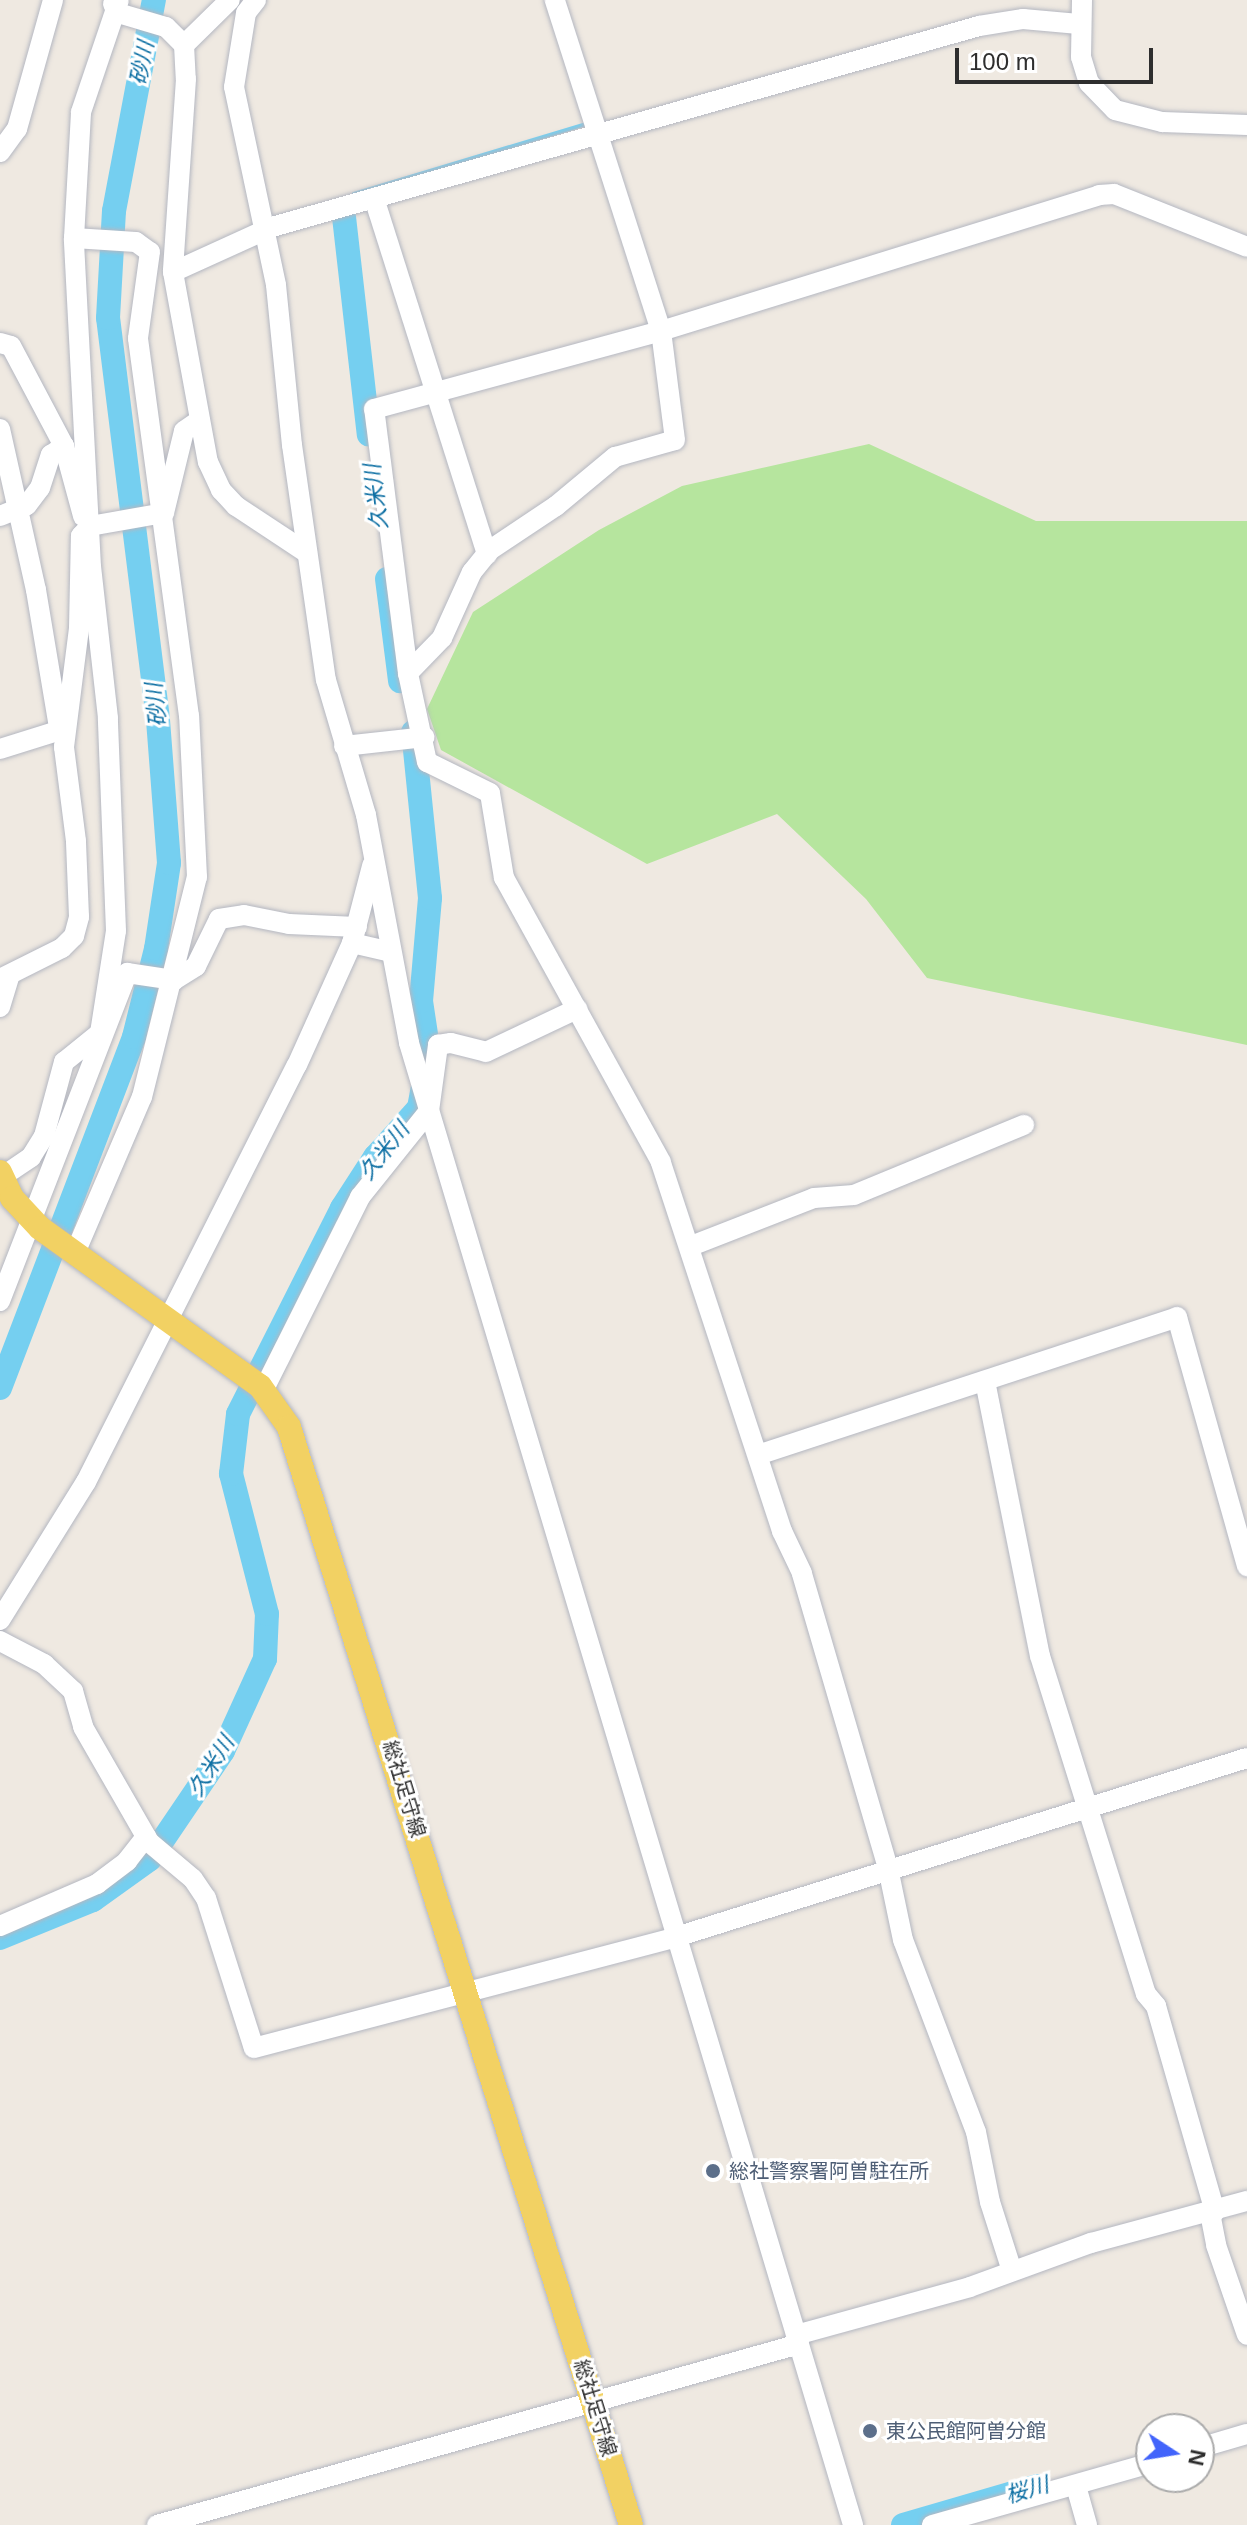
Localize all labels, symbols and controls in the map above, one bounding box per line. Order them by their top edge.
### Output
scale bar [959,32,1157,82]
water label: 砂川 [125,39,159,87]
text: 100 m [969,48,1036,75]
water label: 久米川 [359,463,393,531]
water label: 砂川 [141,682,171,728]
water label: 久米川 [353,1117,415,1185]
water label: 久米川 [182,1731,240,1801]
street label: 総社足守線 [378,1738,430,1840]
place label: 総社警察署阿曽駐在所 [729,2159,929,2183]
marker: 総社警察署阿曽駐在所 [704,2162,722,2180]
street label: 総社足守線 [569,2357,621,2459]
north arrow [1135,2413,1215,2493]
place label: 東公民館阿曽分館 [886,2419,1046,2443]
marker: 東公民館阿曽分館 [861,2422,879,2440]
text: N [1183,2447,1211,2468]
water label: 桜川 [1002,2471,1052,2509]

